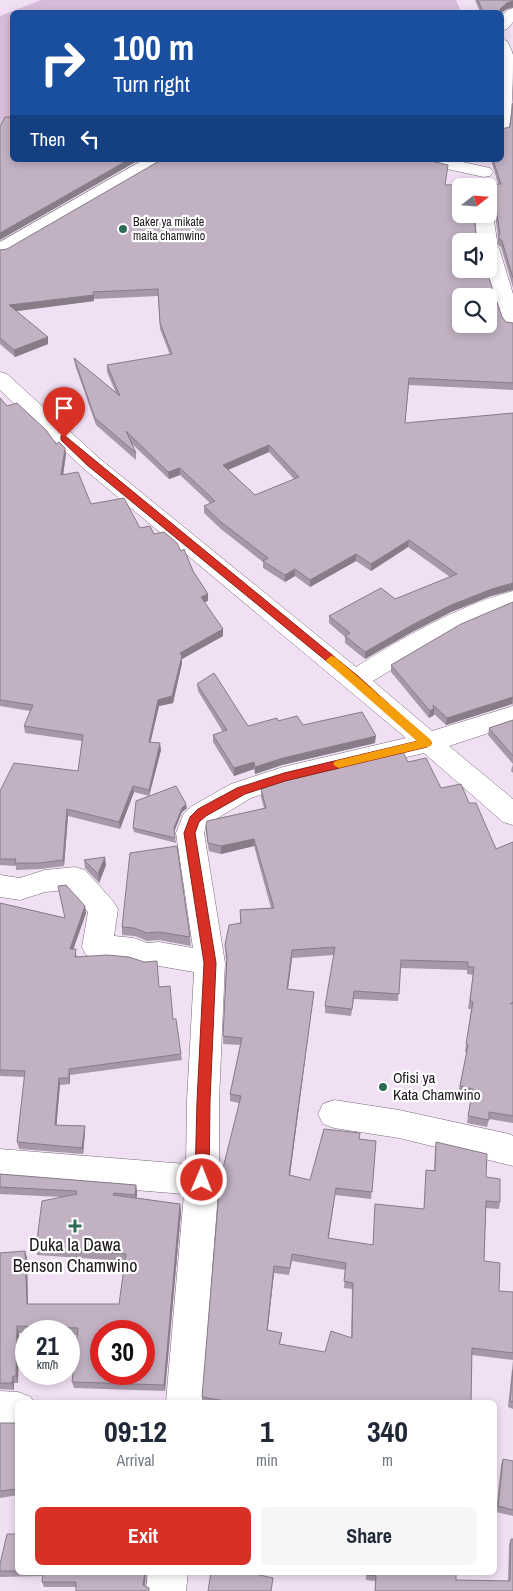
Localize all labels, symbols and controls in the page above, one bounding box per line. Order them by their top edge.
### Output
text: 100 m [113,24,194,71]
icon: right [30,30,95,95]
text: Turn right [113,69,190,99]
icon: left [76,125,104,153]
text: Then [30,126,66,152]
north arrow [452,178,498,222]
map controls [452,178,497,333]
place label: Baker ya mikate maita chamwino [133,214,205,244]
marker: Baker ya mikate maita chamwino [117,223,129,235]
button: sound [452,233,497,278]
button: search [452,288,497,333]
pin [43,387,85,438]
icon: arrive [50,394,78,422]
place label: Ofisi ya Kata Chamwino [393,1067,481,1105]
marker: Ofisi ya Kata Chamwino [377,1081,389,1093]
position arrow [175,1153,227,1205]
marker: Duka la Dawa Benson Chamwino [69,1220,81,1232]
place label: Duka la Dawa Benson Chamwino [13,1232,137,1278]
speed limit sign: 30 [90,1320,155,1385]
text: 21 [36,1329,59,1363]
text: km/h [37,1357,58,1373]
text: 09:12 [104,1411,167,1451]
text: 1 [260,1411,274,1451]
text: 340 [367,1411,408,1451]
text: Arrival [117,1449,154,1471]
text: min [256,1449,278,1471]
text: m [382,1449,393,1471]
button: Exit [35,1507,251,1565]
button: Share [261,1507,477,1565]

